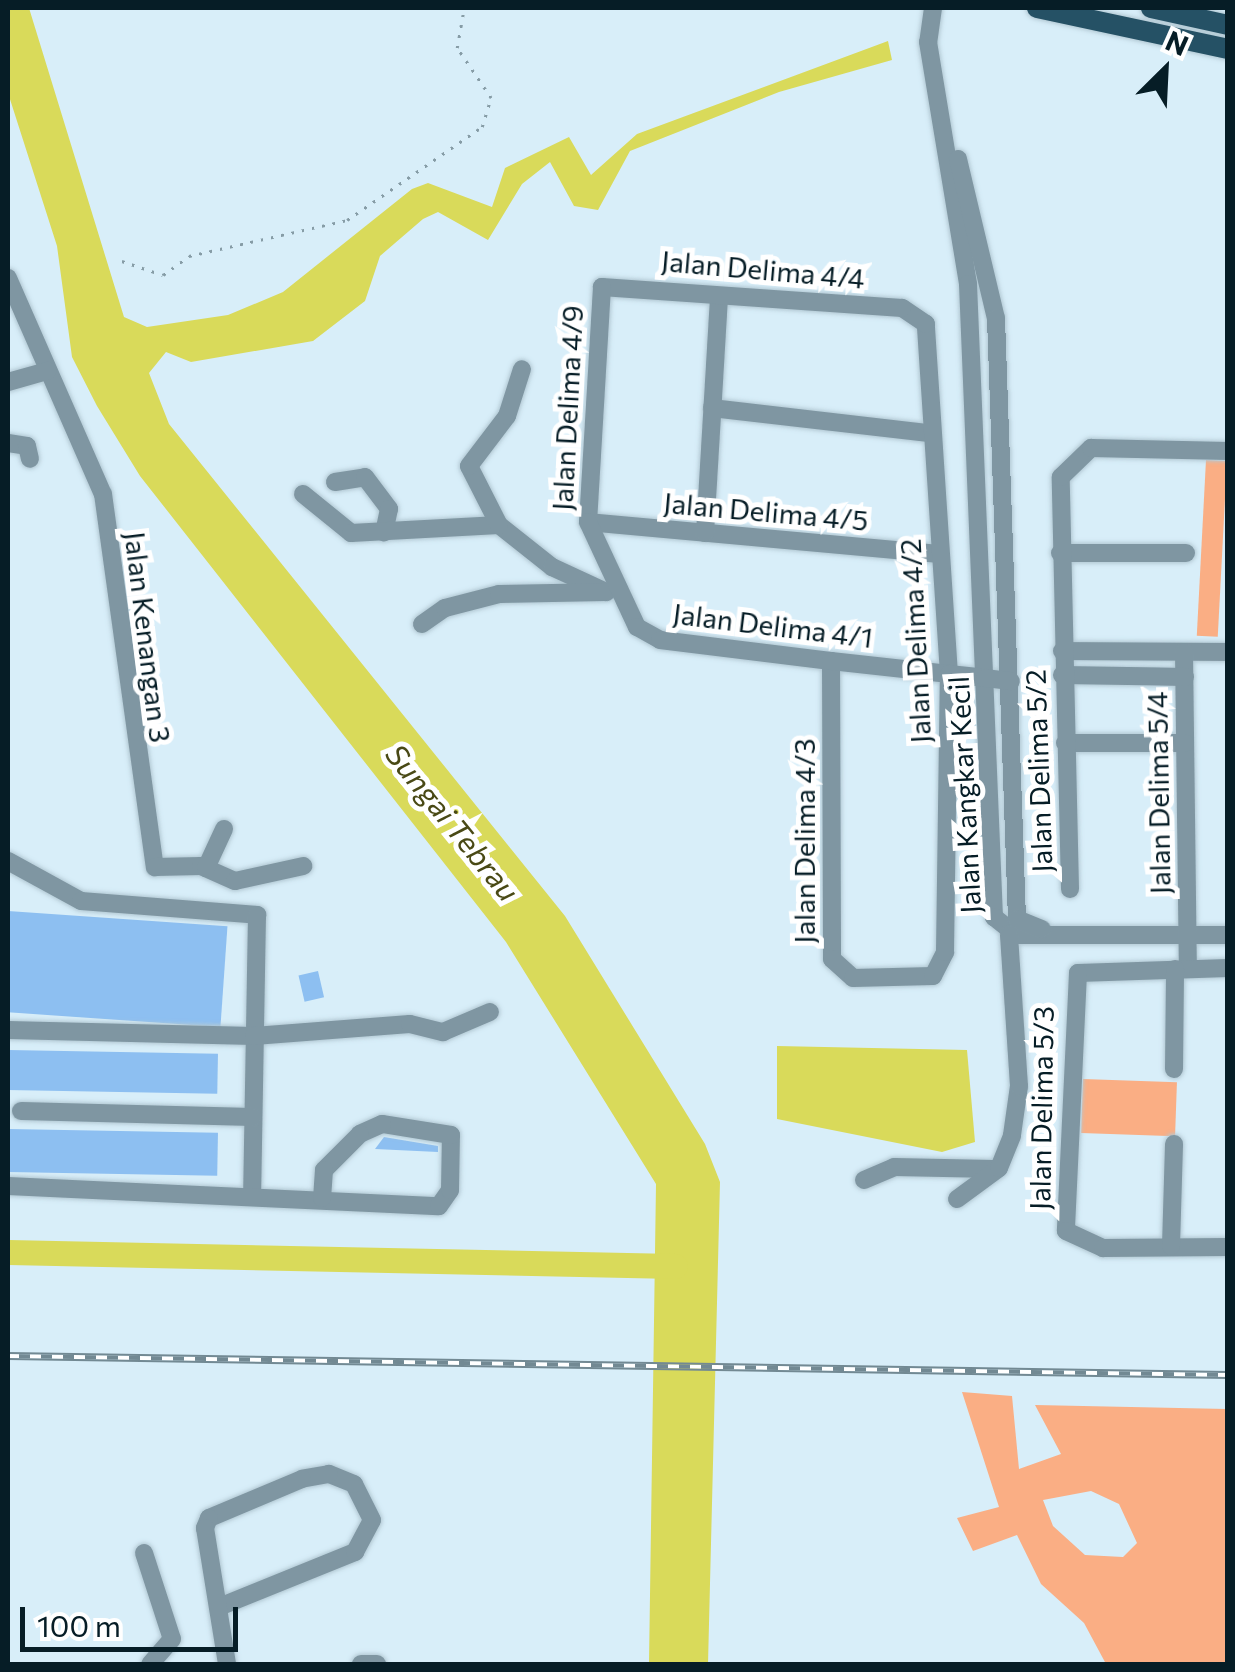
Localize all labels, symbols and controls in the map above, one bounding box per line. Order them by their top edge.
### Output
north arrow [1115,20,1215,120]
text: N [1161,23,1194,62]
street label: Jalan Delima 4/4 [660,243,866,295]
street label: Jalan Delima 4/9 [545,304,589,512]
street label: Jalan Delima 4/5 [662,485,870,537]
street label: Jalan Kenangan 3 [118,530,178,744]
street label: Jalan Delima 4/2 [893,538,937,744]
street label: Jalan Delima 4/1 [671,596,875,654]
street label: Jalan Delima 5/2 [1018,669,1058,873]
street label: Jalan Kangkar Kecil [941,675,987,915]
street label: Jalan Delima 5/4 [1139,691,1177,895]
water label: Sungai Tebrau [379,736,527,908]
street label: Jalan Delima 4/3 [787,738,821,944]
street label: Jalan Delima 5/3 [1022,1006,1060,1210]
scale bar [25,1587,242,1649]
text: 100 m [37,1606,121,1643]

